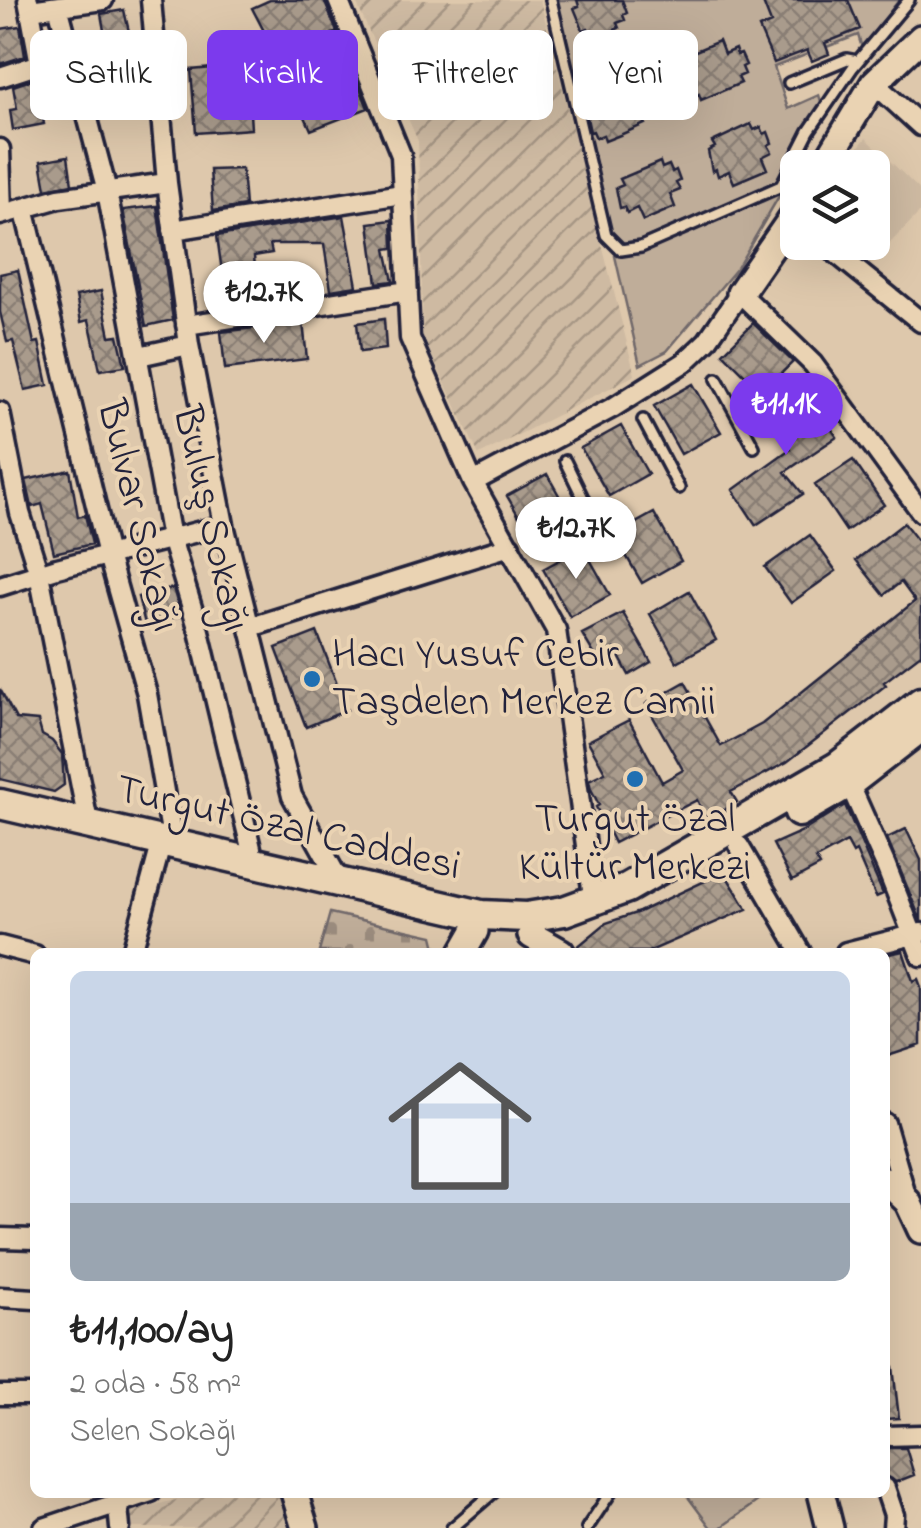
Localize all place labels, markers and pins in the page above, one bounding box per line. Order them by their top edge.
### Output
pin: ₺12.7K [183,261,345,346]
pin: ₺11.1K [705,373,867,458]
pin: ₺12.7K [495,497,657,582]
place label: Hacı Yusuf Cebir Taşdelen Merkez Camii [332,625,716,734]
marker: Hacı Yusuf Cebir Taşdelen Merkez Camii [301,668,323,690]
marker: Turgut Özal Kültür Merkezi [624,768,646,790]
place label: Turgut Özal Kültür Merkezi [519,790,751,899]

